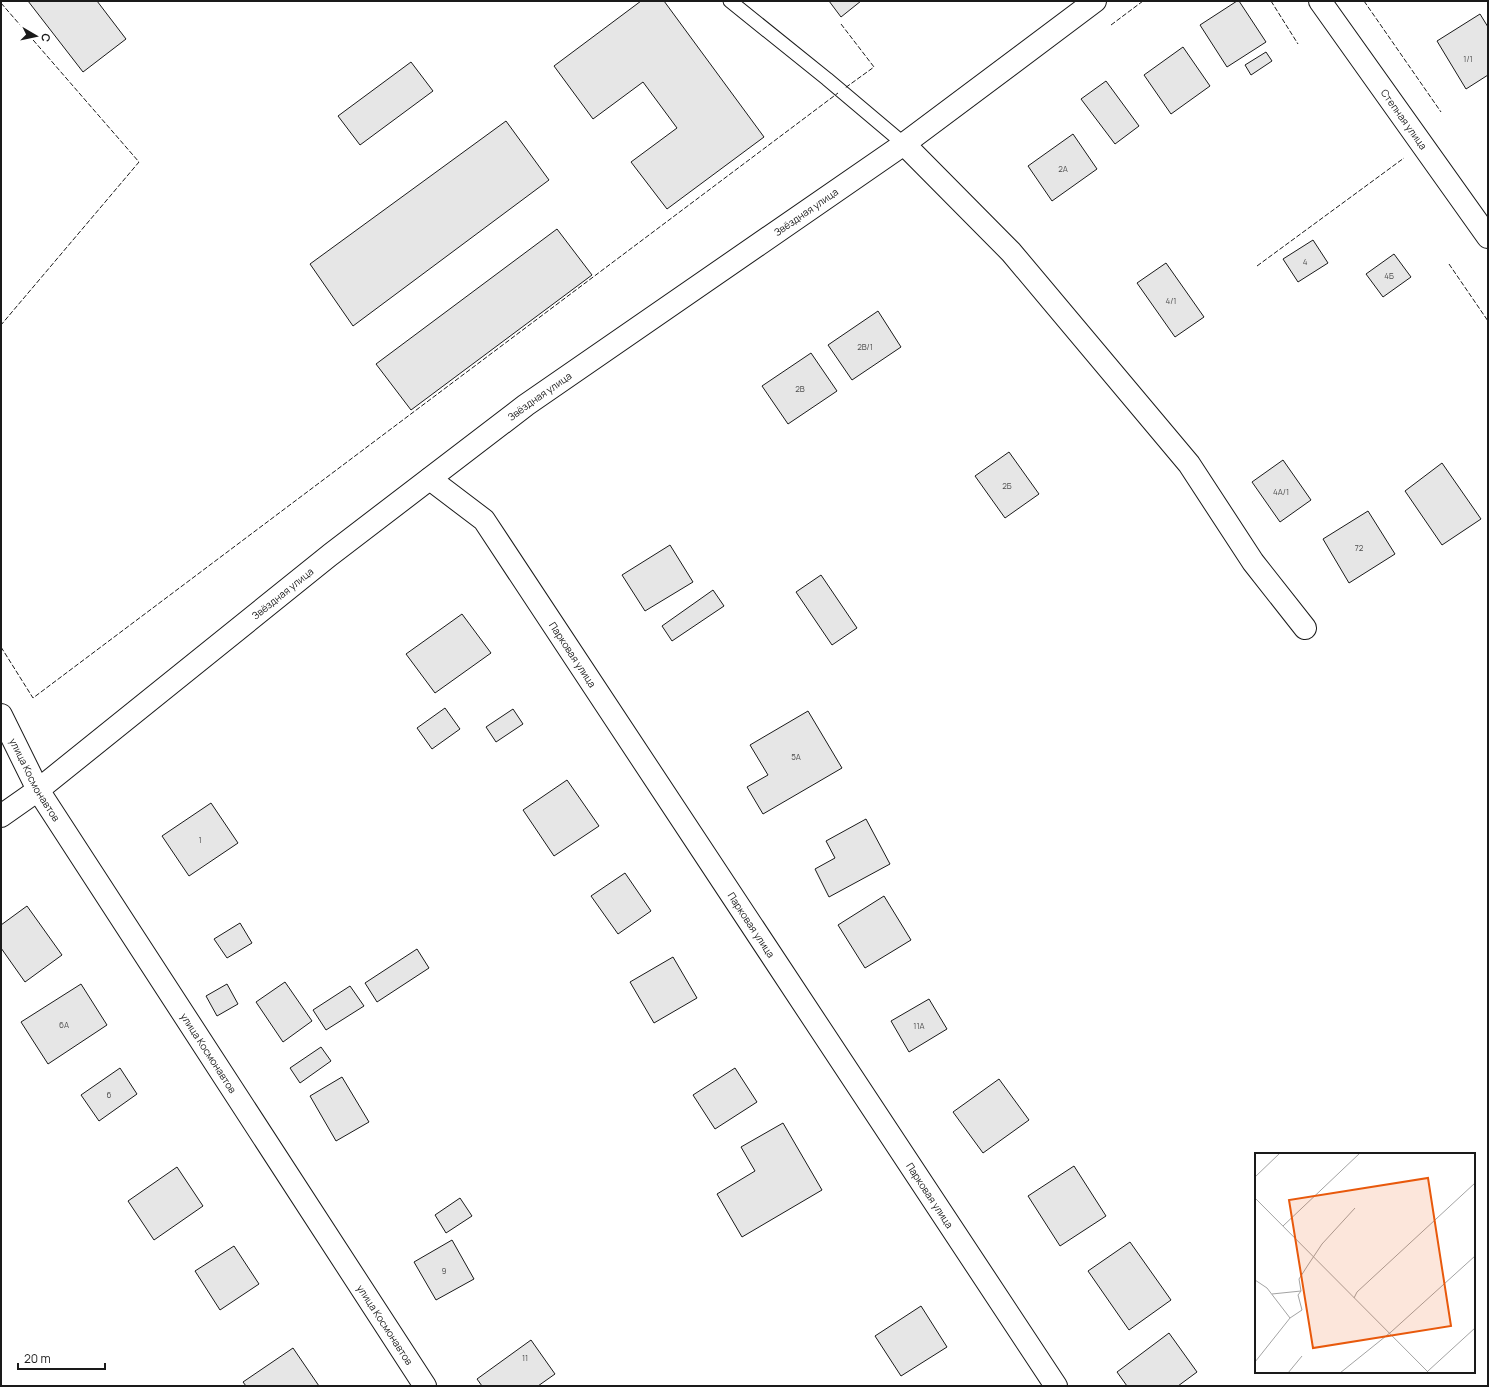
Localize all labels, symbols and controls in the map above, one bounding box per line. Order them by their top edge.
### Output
north arrow [16,16,56,56]
text: С [38,32,54,43]
house number: 1/1 [1463,53,1473,64]
street label: Степная улица [1378,86,1430,152]
house number: 2А [1058,163,1068,174]
street label: Звёздная улица [771,185,841,239]
house number: 4 [1303,256,1308,267]
house number: 4Б [1384,270,1394,281]
house number: 4/1 [1166,295,1176,306]
house number: 2В/1 [857,341,873,352]
street label: Звёздная улица [505,369,574,424]
house number: 2В [795,383,805,394]
house number: 2Б [1002,480,1012,491]
house number: 4А/1 [1273,486,1289,497]
house number: 72 [1355,542,1364,553]
street label: Звёздная улица [249,564,316,622]
street label: Парковая улица [546,619,600,690]
street label: улица Космонавтов [6,736,64,825]
house number: 5А [791,751,801,762]
house number: 1 [198,834,202,845]
street label: Парковая улица [725,889,778,960]
street label: улица Космонавтов [177,1010,240,1096]
house number: 6А [59,1019,69,1030]
house number: 11А [913,1020,925,1031]
house number: 6 [107,1089,112,1100]
inset map [1255,1153,1475,1373]
street label: Парковая улица [903,1160,957,1231]
house number: 9 [442,1265,447,1276]
street label: улица Космонавтов [354,1282,417,1368]
scale bar [18,1345,105,1371]
text: 20 m [24,1350,51,1367]
house number: 11 [522,1352,528,1363]

